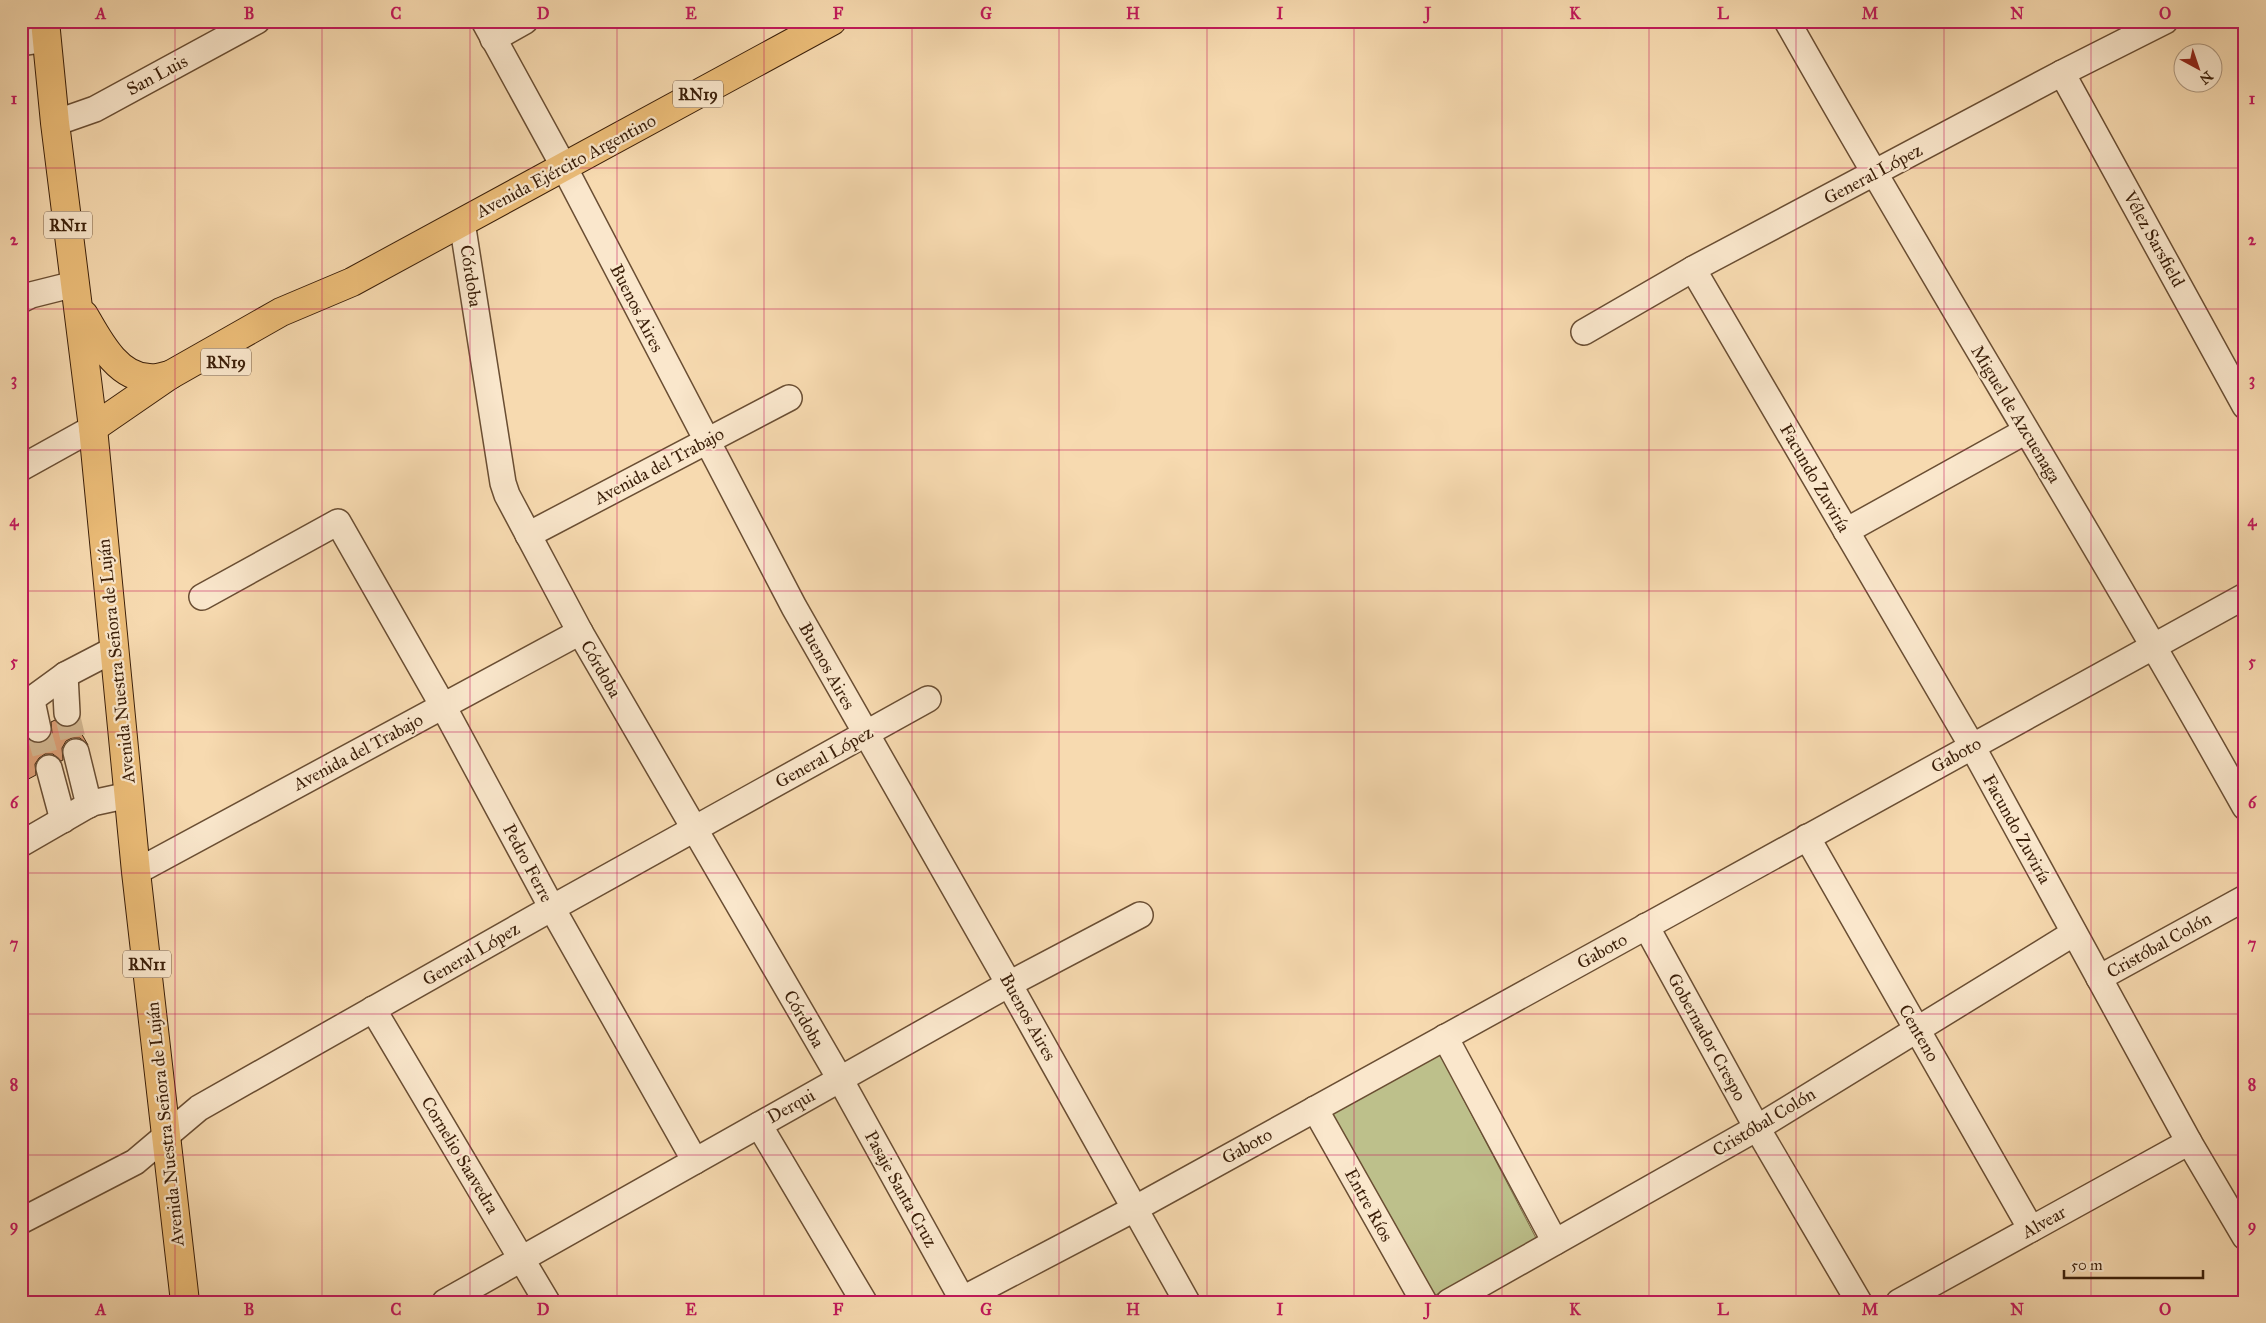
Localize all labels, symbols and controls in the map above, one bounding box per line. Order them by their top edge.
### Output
text: A [95,4,107,23]
text: B [244,4,254,23]
text: C [391,4,402,23]
text: D [537,4,550,23]
text: E [685,4,697,23]
text: F [833,4,844,23]
text: G [980,4,992,23]
text: H [1126,4,1140,23]
text: I [1277,4,1284,23]
text: J [1423,4,1432,24]
text: K [1569,4,1581,23]
text: L [1717,4,1729,23]
text: M [1862,4,1879,23]
text: N [2010,4,2024,23]
text: O [2159,4,2171,23]
north arrow [2174,42,2224,92]
street label: San Luis [123,50,191,100]
text: N [2196,67,2216,88]
road number: RN19 [673,80,723,108]
text: 1 [11,89,18,108]
text: 1 [2249,89,2256,108]
street label: Avenida Ejército Argentino [471,109,660,224]
street label: General López [1820,139,1926,209]
street label: Vélez Sarsfield [2118,186,2189,291]
road number: RN11 [44,212,92,238]
text: 2 [10,230,19,249]
text: 2 [2248,230,2257,249]
street label: Córdoba [455,243,487,309]
street label: Buenos Aires [605,260,669,356]
street label: Miguel de Azcuenaga [1965,341,2066,488]
road number: RN19 [201,348,251,376]
text: 3 [11,370,17,390]
text: 3 [2249,370,2255,390]
street label: Facundo Zuviría [1775,420,1855,537]
street label: Avenida del Trabajo [589,423,728,510]
text: 4 [10,511,20,531]
text: 4 [2248,511,2258,531]
street label: Avenida Nuestra Señora de Luján [92,537,140,785]
street label: Buenos Aires [794,619,860,713]
street label: Córdoba [576,636,626,702]
text: 5 [10,652,18,671]
text: 5 [2248,652,2256,671]
street label: Avenida del Trabajo [288,709,427,796]
street label: General López [771,721,877,793]
street label: Gaboto [1927,732,1985,778]
street label: Facundo Zuviría [1978,770,2056,888]
text: 6 [10,793,19,812]
text: 6 [2248,793,2257,812]
street label: Pedro Ferre [498,820,558,906]
street label: Cristóbal Colón [2103,907,2215,983]
street label: General López [419,917,523,991]
street label: Gaboto [1573,928,1631,974]
text: 7 [10,934,19,953]
text: 7 [2248,934,2257,953]
road number: RN11 [123,951,171,978]
street label: Gobernador Crespo [1663,969,1751,1105]
street label: Buenos Aires [995,970,1061,1064]
street label: Córdoba [779,986,829,1052]
street label: Avenida Nuestra Señora de Luján [141,1000,189,1248]
street label: Centeno [1894,1001,1944,1065]
text: 8 [10,1075,18,1094]
text: 8 [2248,1075,2256,1094]
street label: Cristóbal Colón [1708,1082,1820,1161]
street label: Derqui [763,1084,819,1129]
street label: Cornelio Saavedra [416,1092,504,1218]
street label: Gaboto [1218,1123,1276,1169]
street label: Pasaje Santa Cruz [860,1127,942,1251]
street label: Entre Ríos [1340,1165,1398,1245]
street label: Alvear [2017,1201,2070,1244]
text: 9 [10,1216,18,1236]
text: 9 [2248,1216,2256,1236]
scale bar [2064,1248,2202,1280]
text: 50 m [2071,1256,2103,1274]
text: A [95,1300,107,1319]
text: B [244,1300,254,1319]
text: C [391,1300,402,1319]
text: D [537,1300,550,1319]
text: E [685,1300,697,1319]
text: F [833,1300,844,1319]
text: G [980,1300,992,1319]
text: H [1126,1300,1140,1319]
text: I [1277,1300,1284,1319]
text: J [1423,1300,1432,1320]
text: K [1569,1300,1581,1319]
text: L [1717,1300,1729,1319]
text: M [1862,1300,1879,1319]
text: N [2010,1300,2024,1319]
text: O [2159,1300,2171,1319]

